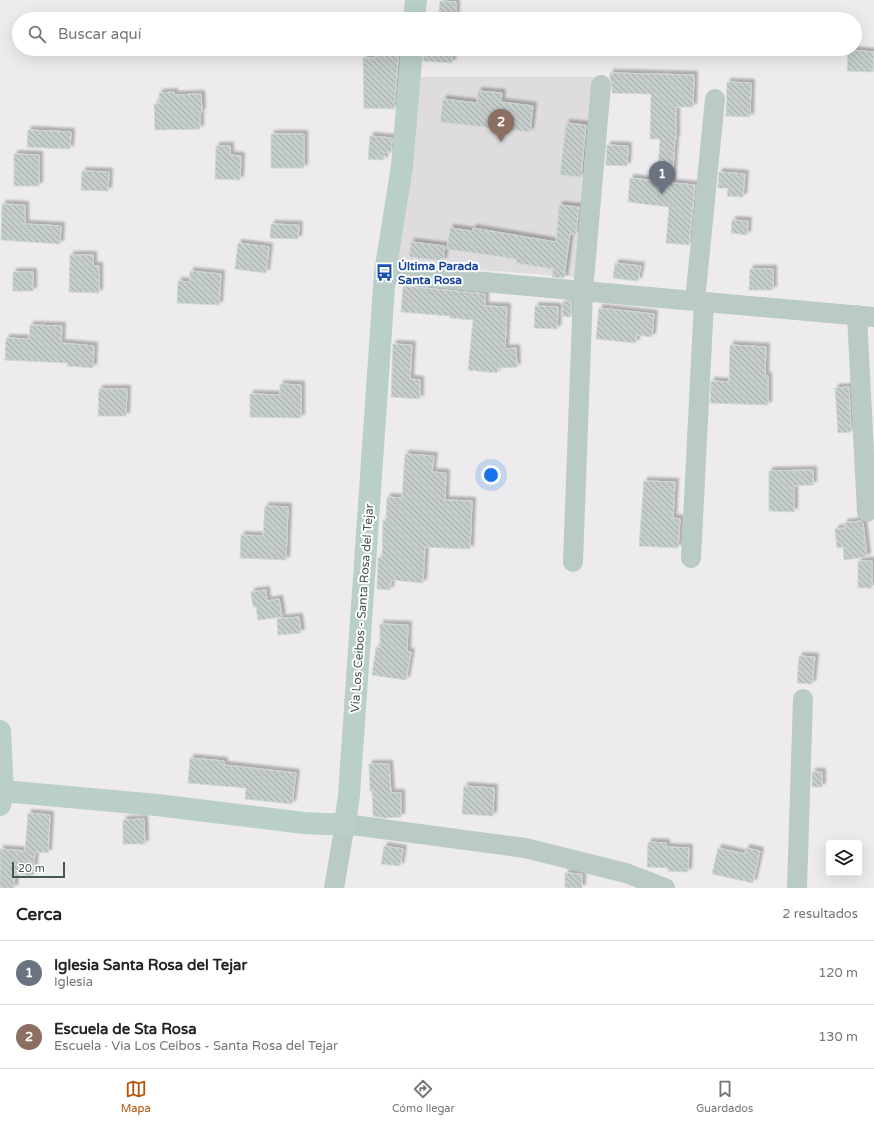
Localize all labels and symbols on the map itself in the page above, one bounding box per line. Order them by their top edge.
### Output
pin: 2 [488,109,514,142]
pin: 1 [649,161,675,194]
place label: Última Parada Santa Rosa [398,259,479,287]
bus stop icon: Última Parada Santa Rosa [375,263,395,283]
your location [481,465,501,485]
street label: Via Los Ceibos - Santa Rosa del Tejar [348,503,376,713]
scale bar [12,860,65,879]

